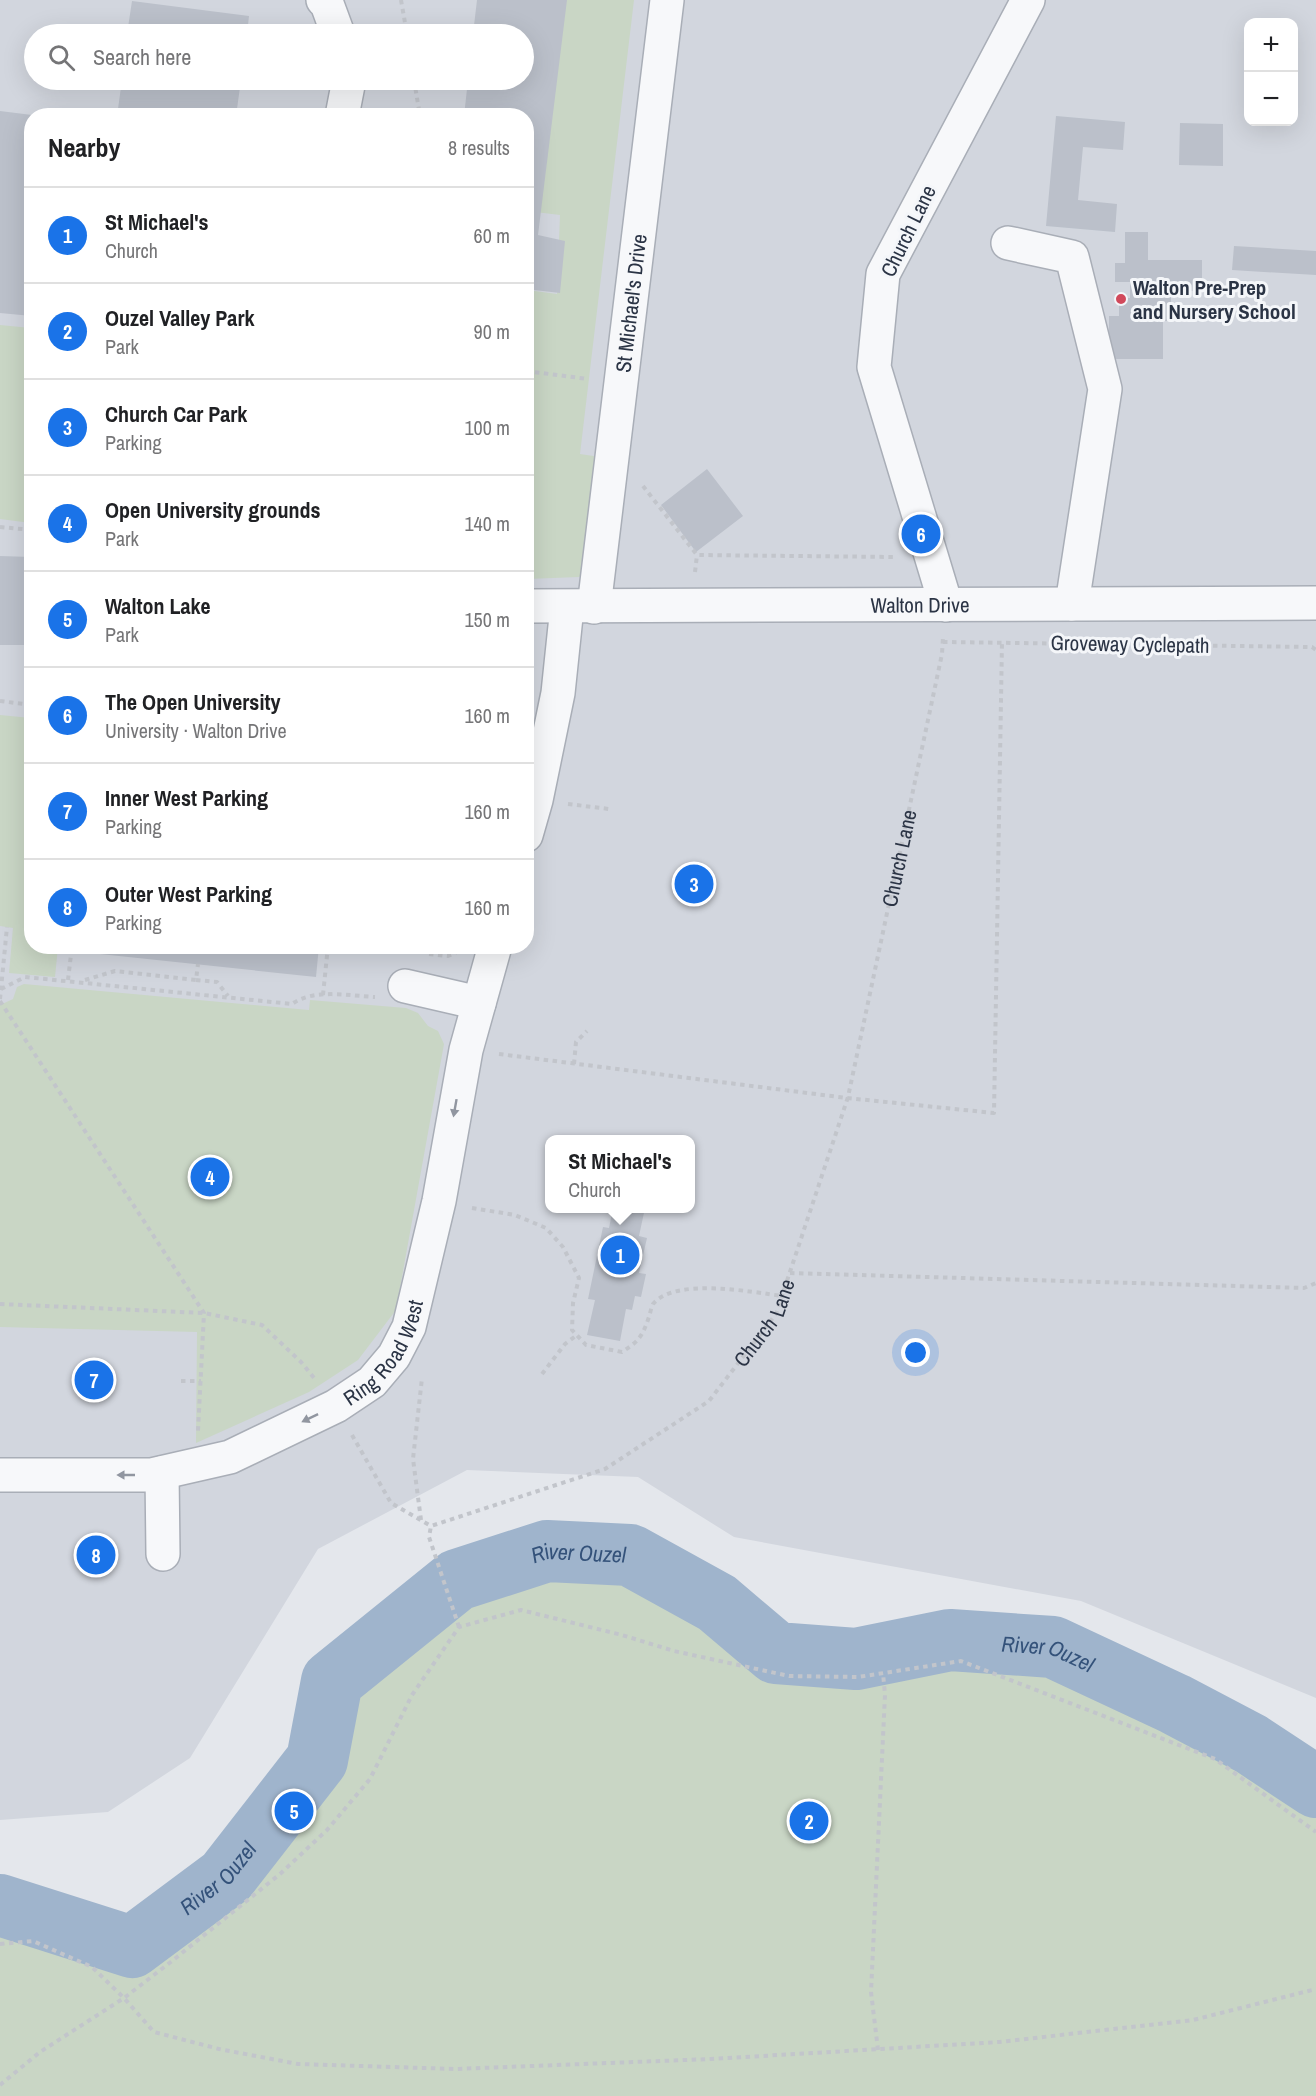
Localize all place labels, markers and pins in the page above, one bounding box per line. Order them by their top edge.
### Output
place label: Walton Pre-Prep and Nursery School [1133,273,1296,326]
marker: Walton Pre-Prep and Nursery School [1114,292,1128,306]
pin: 6 [902,512,940,556]
pin: 3 [674,862,714,906]
pin: 4 [190,1154,230,1200]
pin: 1 [600,1232,640,1278]
pin: 7 [74,1358,113,1402]
pin: 8 [76,1532,116,1578]
pin: 5 [274,1788,314,1834]
pin: 2 [790,1798,828,1844]

